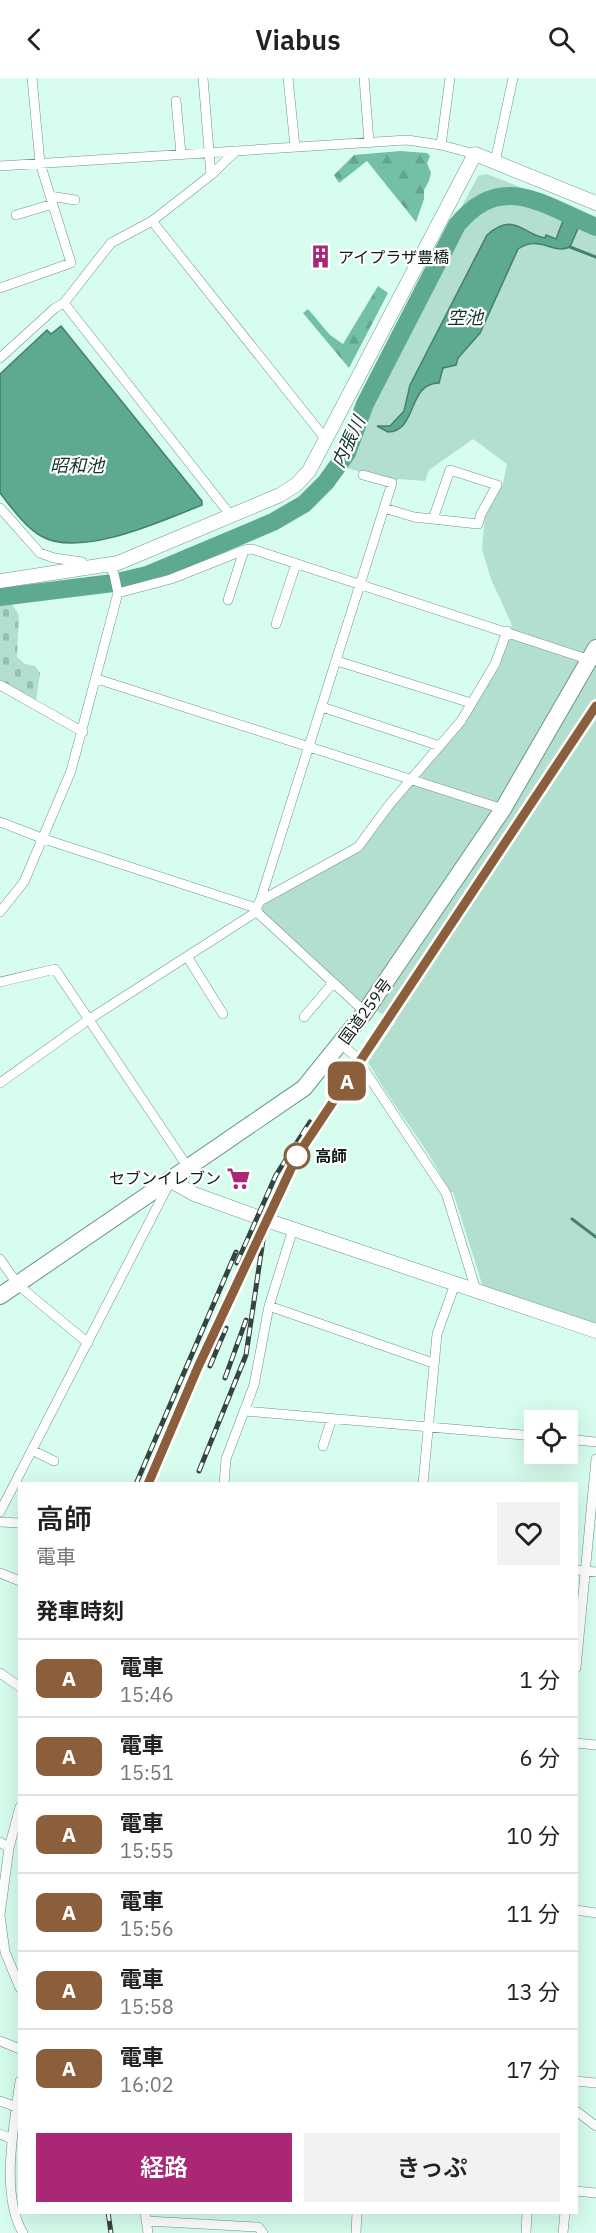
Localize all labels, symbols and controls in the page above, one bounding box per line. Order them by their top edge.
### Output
text: Viabus [255,22,341,57]
icon: back [18,23,51,56]
icon: search [545,23,578,56]
building icon: アイプラザ豊橋 [307,244,333,270]
place label: アイプラザ豊橋 [338,247,449,267]
water label: 空池 [447,306,485,329]
water label: 内張川 [326,411,371,471]
water label: 昭和池 [50,454,106,477]
street label: 国道259号 [334,974,396,1048]
line badge: A [328,1062,366,1100]
text: A [340,1067,354,1095]
marker: 高師 [284,1143,310,1169]
place label: 高師 [315,1146,347,1166]
supermarket icon: セブンイレブン [226,1165,252,1191]
place label: セブンイレブン [109,1168,221,1188]
map controls [524,1410,578,1464]
button: locate [524,1410,578,1464]
text: 高師 [36,1500,92,1537]
button: heart [497,1502,560,1565]
text: 電車 [36,1543,76,1570]
text: 発車時刻 [36,1596,124,1625]
text: 電車 [120,1652,164,1681]
text: A [62,1664,76,1692]
text: 1 分 [520,1665,560,1694]
text: 15:46 [120,1681,174,1708]
text: 電車 [120,1730,164,1759]
text: A [62,1742,76,1770]
text: 6 分 [520,1743,560,1772]
text: 15:51 [120,1759,174,1786]
text: 電車 [120,1808,164,1837]
text: A [62,1820,76,1848]
text: 10 分 [506,1821,560,1850]
text: 15:55 [120,1837,174,1864]
text: 電車 [120,1886,164,1915]
text: A [62,1898,76,1926]
text: 11 分 [506,1899,560,1928]
text: 15:56 [120,1915,174,1942]
text: 電車 [120,1964,164,1993]
text: A [62,1976,76,2004]
text: 13 分 [506,1977,560,2006]
text: 15:58 [120,1993,174,2020]
text: 電車 [120,2042,164,2071]
text: A [62,2054,76,2082]
text: 17 分 [506,2055,560,2084]
text: 16:02 [120,2071,174,2098]
button: 経路 [36,2133,292,2202]
button: きっぷ [304,2133,560,2202]

